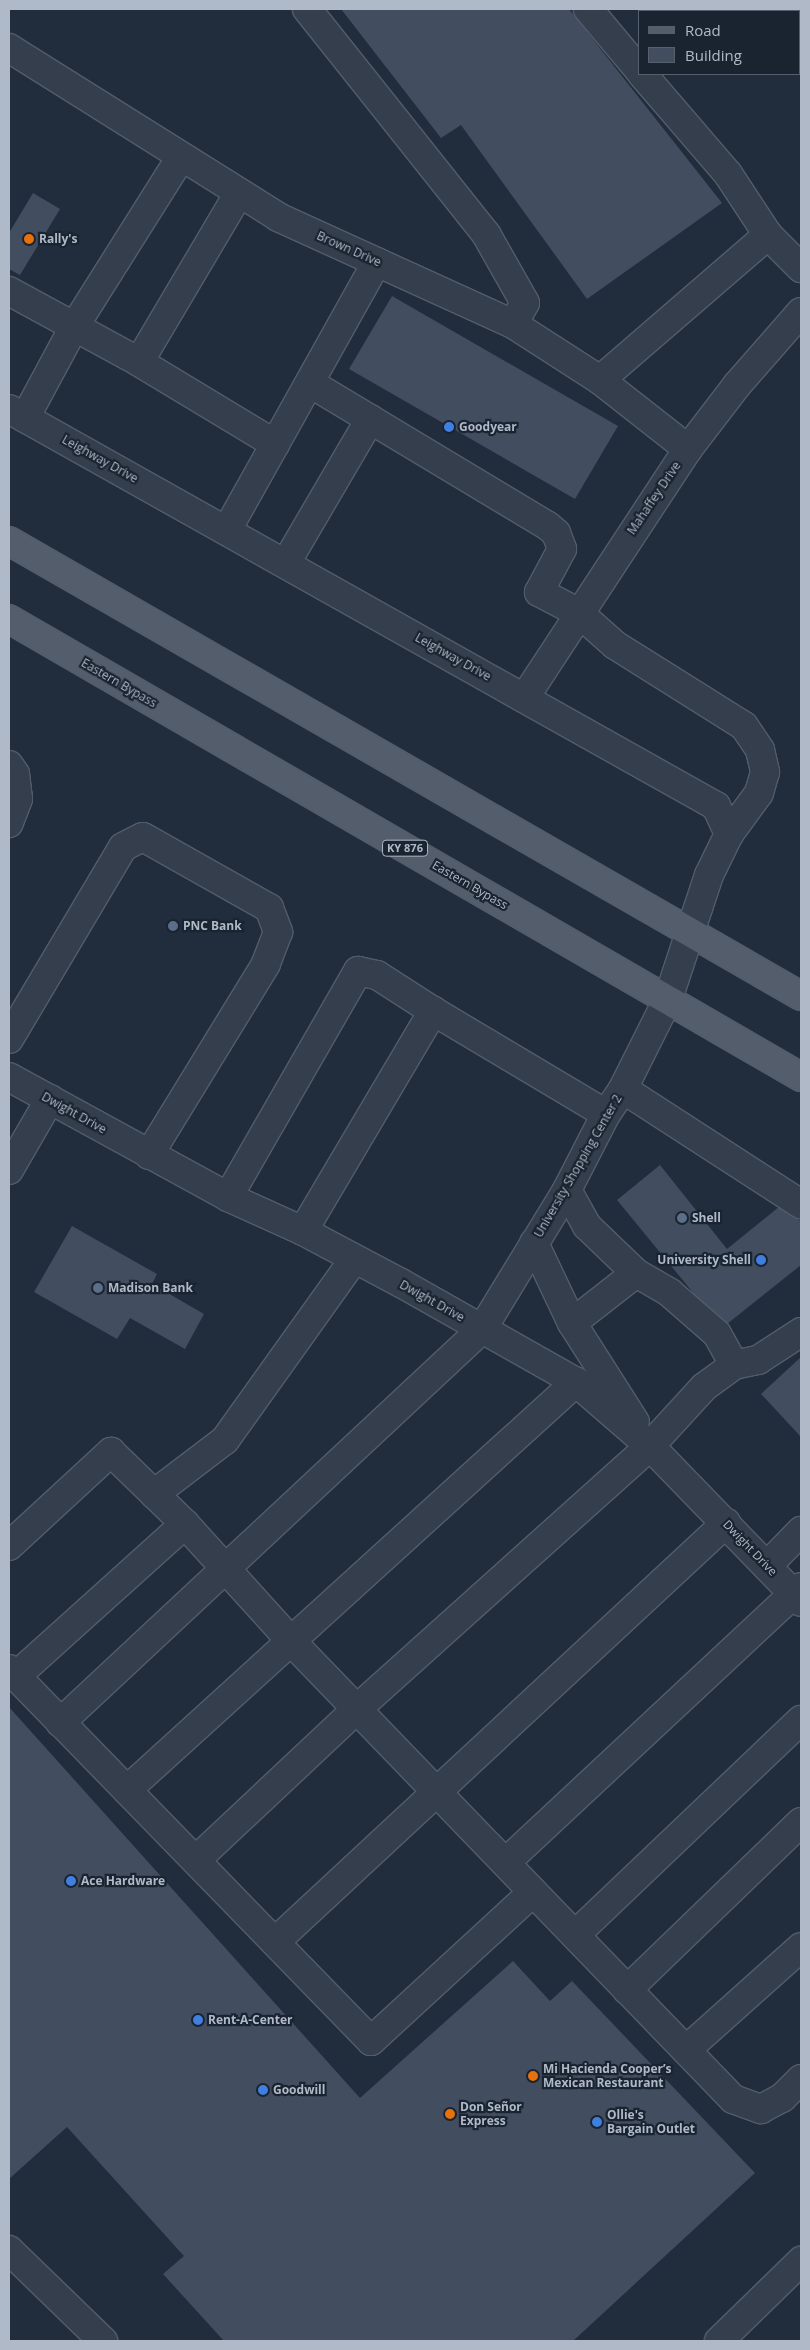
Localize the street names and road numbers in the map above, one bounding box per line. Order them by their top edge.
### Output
street label: Brown Drive [315,228,383,270]
street label: Leighway Drive [60,432,140,486]
street label: Mahaffey Drive [624,459,684,537]
street label: Leighway Drive [413,630,493,684]
street label: Eastern Bypass [79,656,159,710]
road number: KY 876 [381,840,429,856]
street label: Eastern Bypass [430,858,510,912]
street label: Dwight Drive [39,1089,109,1137]
street label: University Shopping Center 2 [531,1092,625,1240]
street label: Dwight Drive [397,1277,467,1325]
street label: Dwight Drive [720,1517,780,1579]

